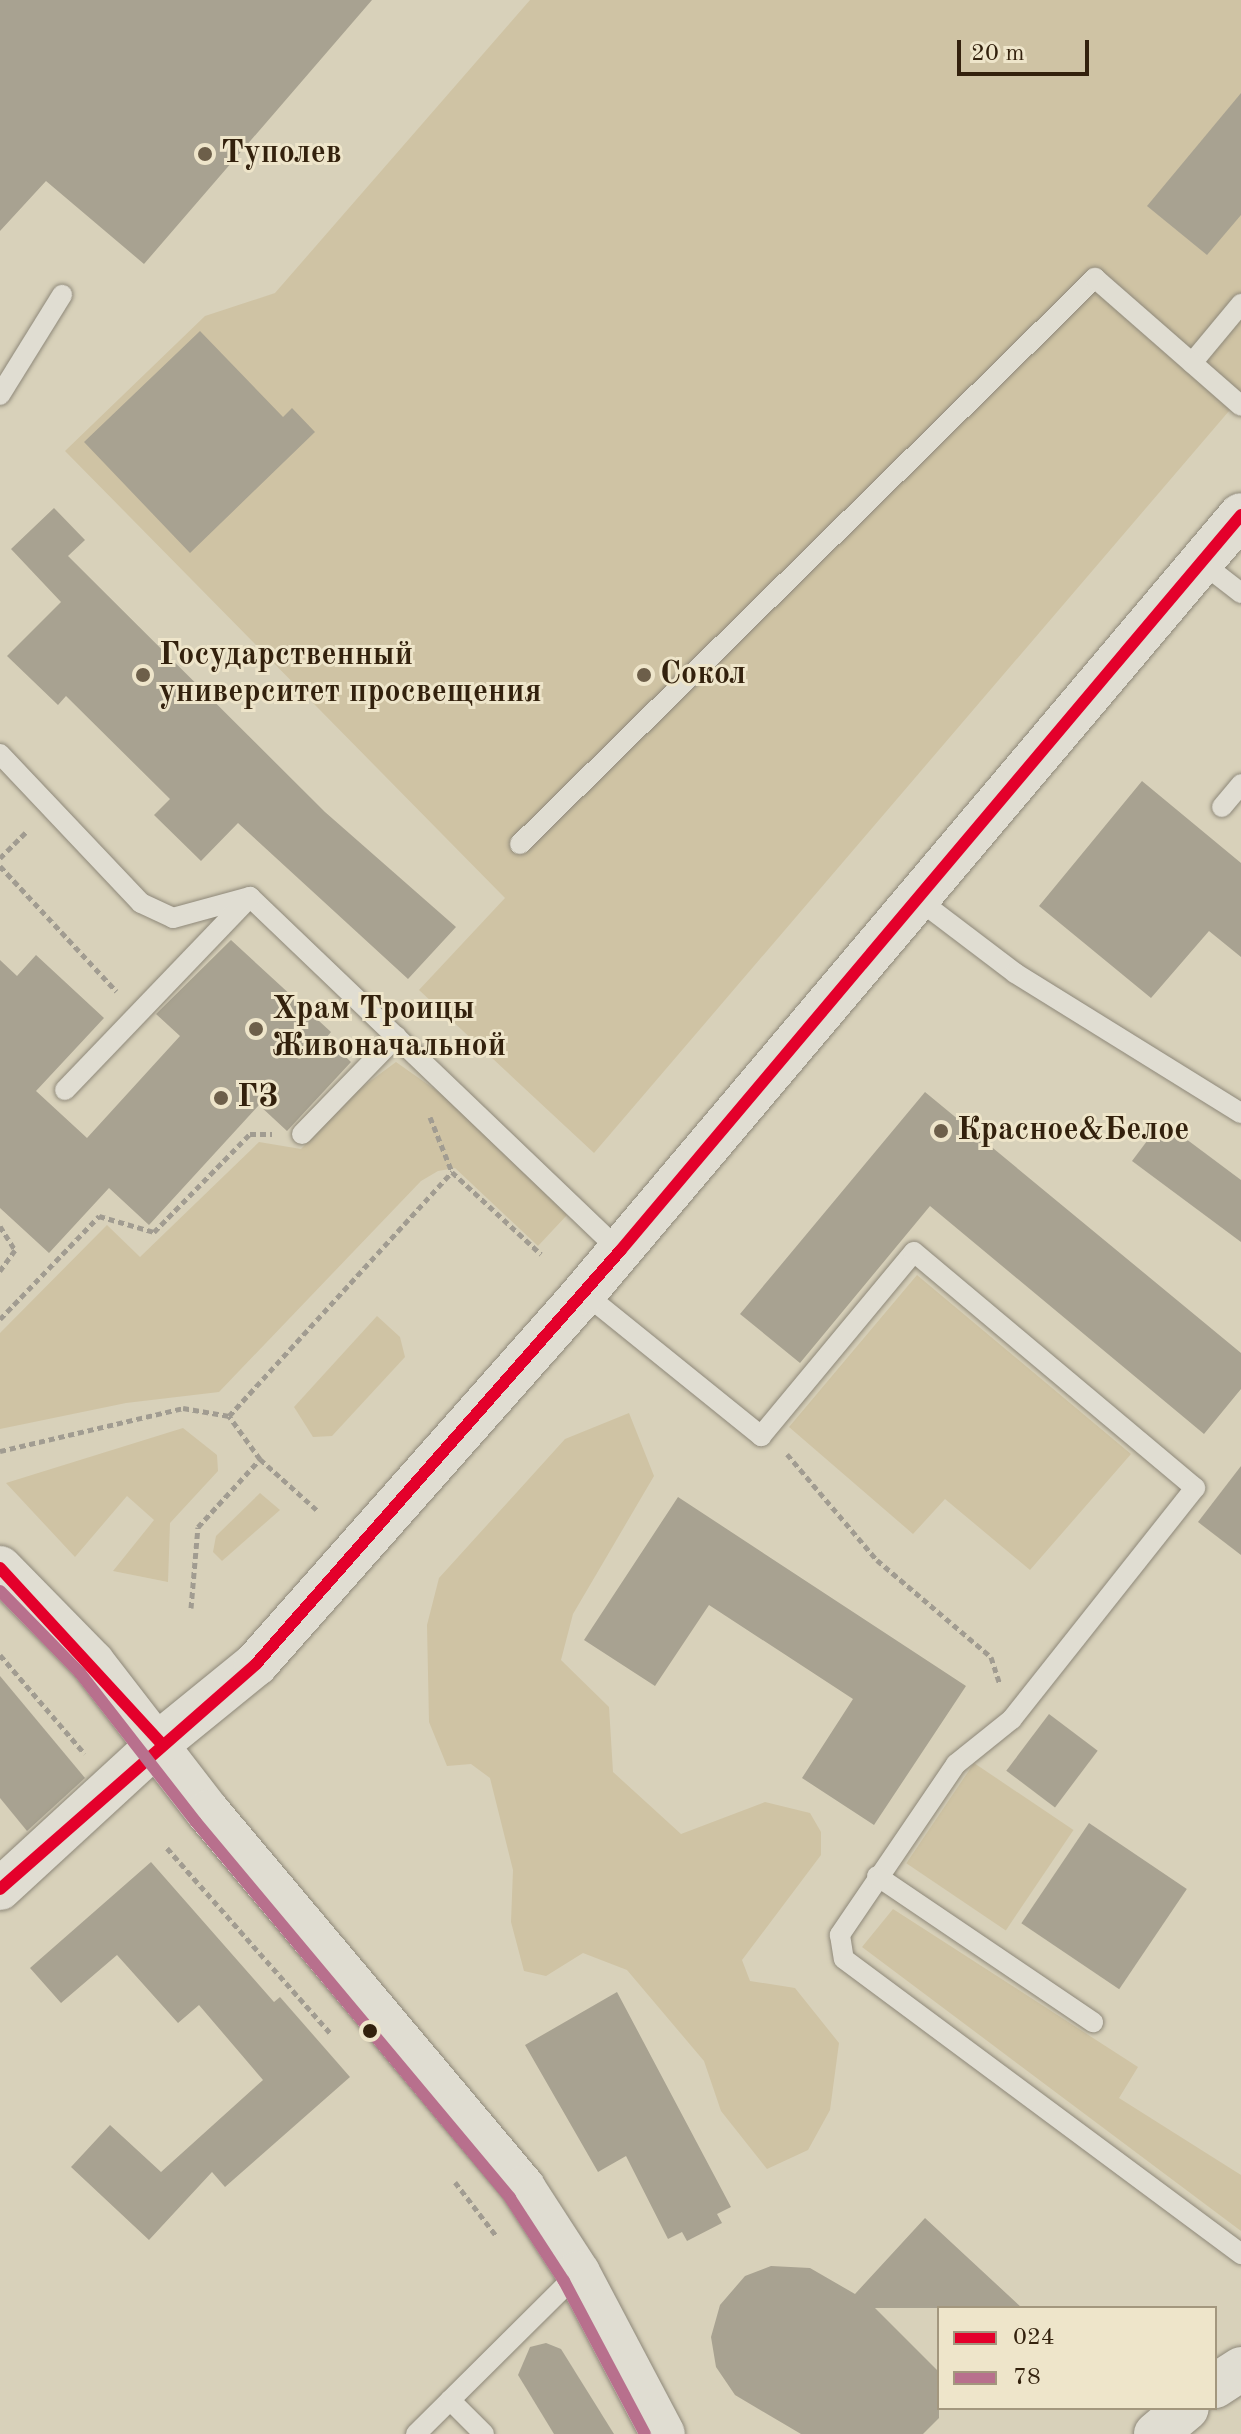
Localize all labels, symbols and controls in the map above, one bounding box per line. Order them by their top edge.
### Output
scale bar [961,24,1093,74]
text: 20 m [971,42,1025,66]
place label: Туполев [221,135,342,173]
marker: Туполев [196,145,214,163]
place label: Государственный университет просвещения [159,638,542,713]
place label: Сокол [660,656,746,694]
marker: Государственный университет просвещения [134,666,152,684]
marker: Сокол [635,666,653,684]
place label: Храм Троицы Живоначальной [272,992,506,1067]
marker: Храм Троицы Живоначальной [247,1020,265,1038]
place label: ГЗ [237,1079,278,1117]
marker: ГЗ [212,1089,230,1107]
place label: Красное&Белое [957,1112,1189,1150]
marker: Красное&Белое [932,1122,950,1140]
unlabelled marker [362,2023,378,2039]
legend [937,2306,1217,2410]
text: 024 [1013,2326,1055,2350]
text: 78 [1013,2366,1041,2390]

